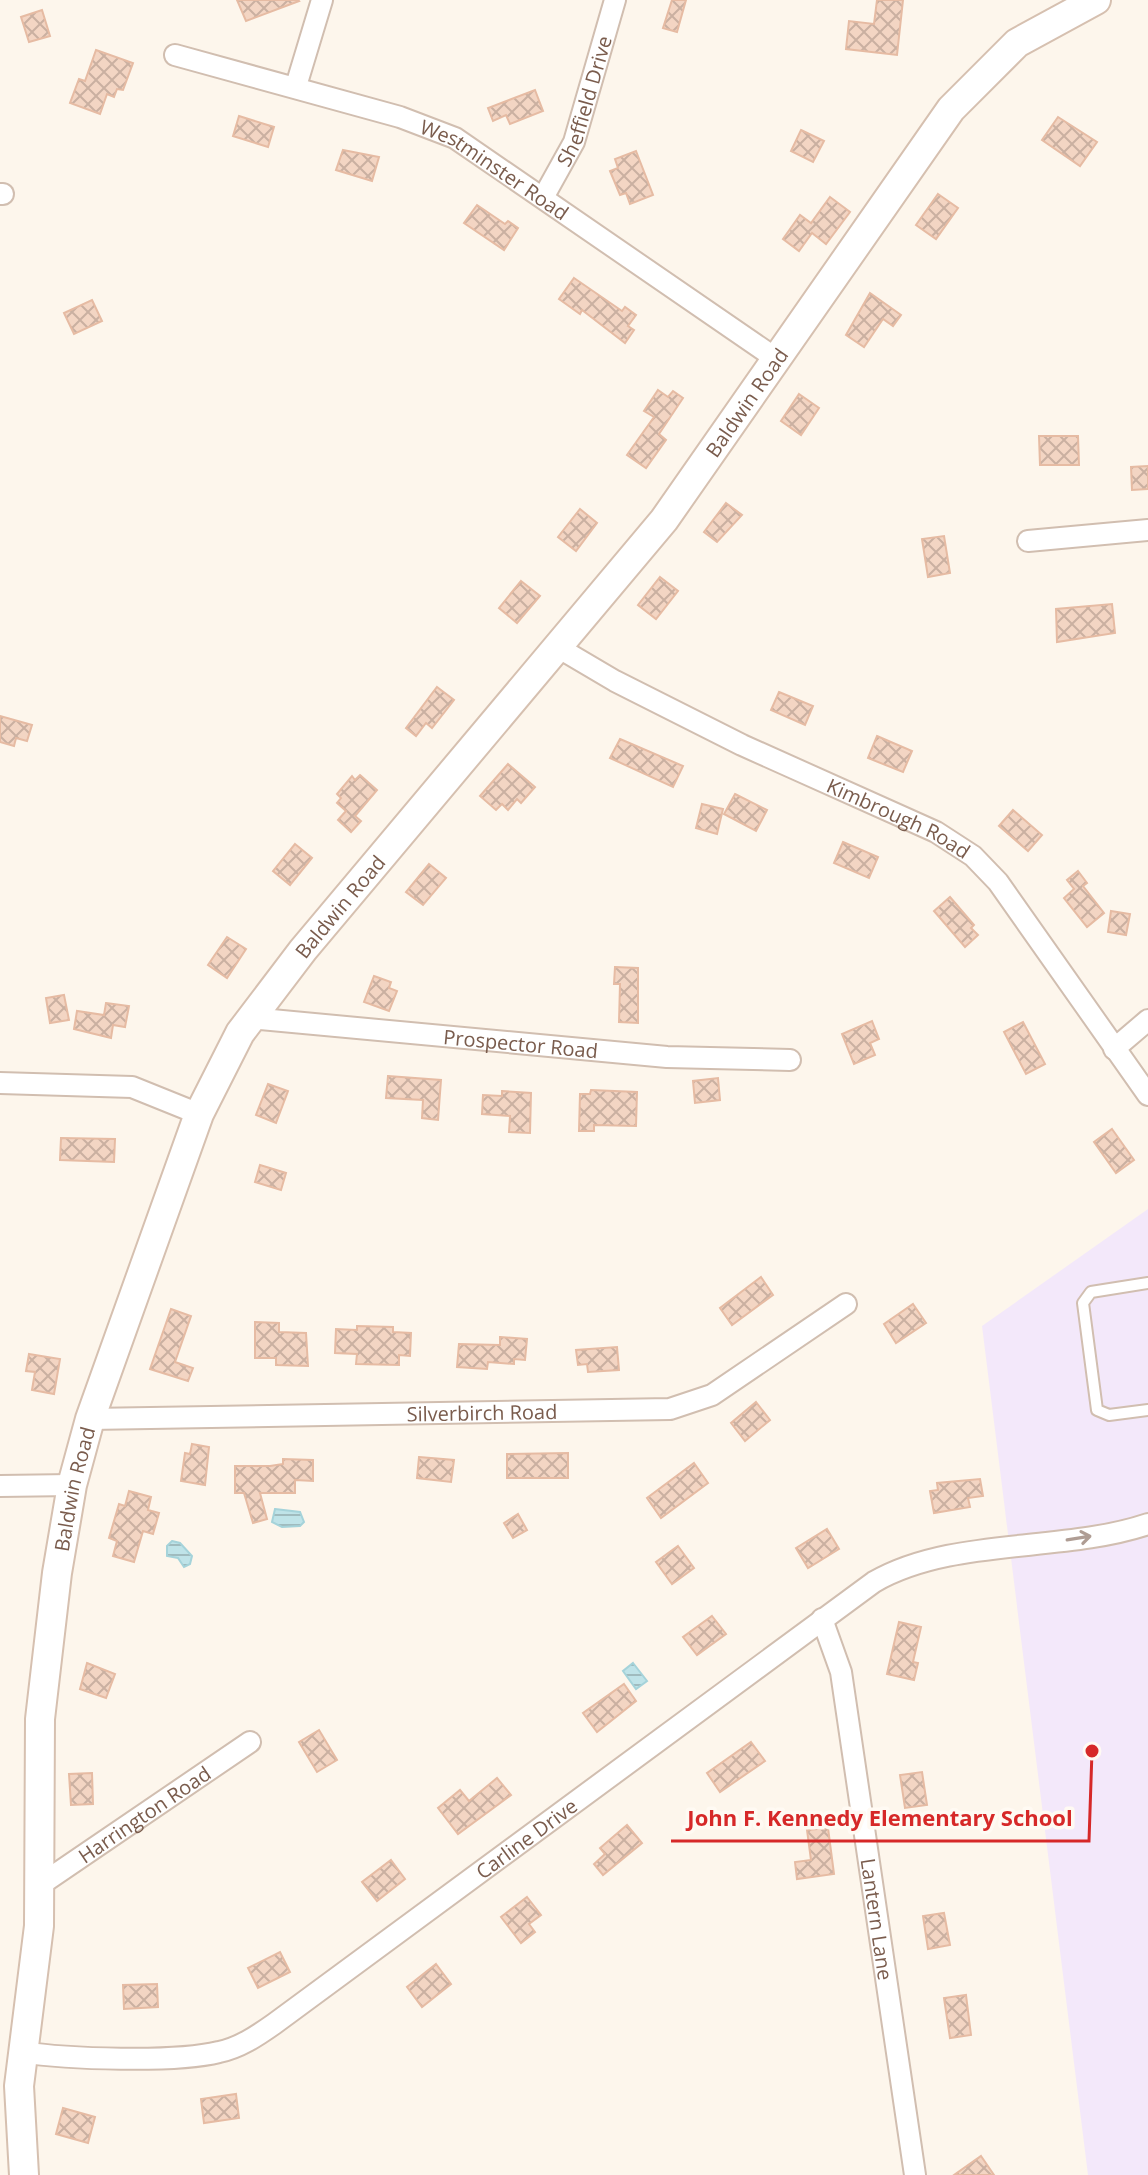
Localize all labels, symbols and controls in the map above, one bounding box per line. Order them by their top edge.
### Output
street label: Sheffield Drive [550,32,618,171]
street label: Westminster Road [417,113,574,226]
street label: Baldwin Road [699,342,794,462]
street label: Kimbrough Road [823,771,976,864]
street label: Baldwin Road [288,849,391,963]
street label: Prospector Road [442,1023,599,1064]
street label: Silverbirch Road [406,1397,558,1427]
street label: Baldwin Road [47,1424,101,1554]
one-way arrow [1066,1530,1092,1545]
street label: Harrington Road [73,1759,216,1869]
street label: Carline Drive [470,1792,582,1885]
callout: John F. Kennedy Elementary School [671,1795,1089,1841]
text: John F. Kennedy Elementary School [685,1802,1073,1832]
street label: Lantern Lane [855,1856,900,1982]

